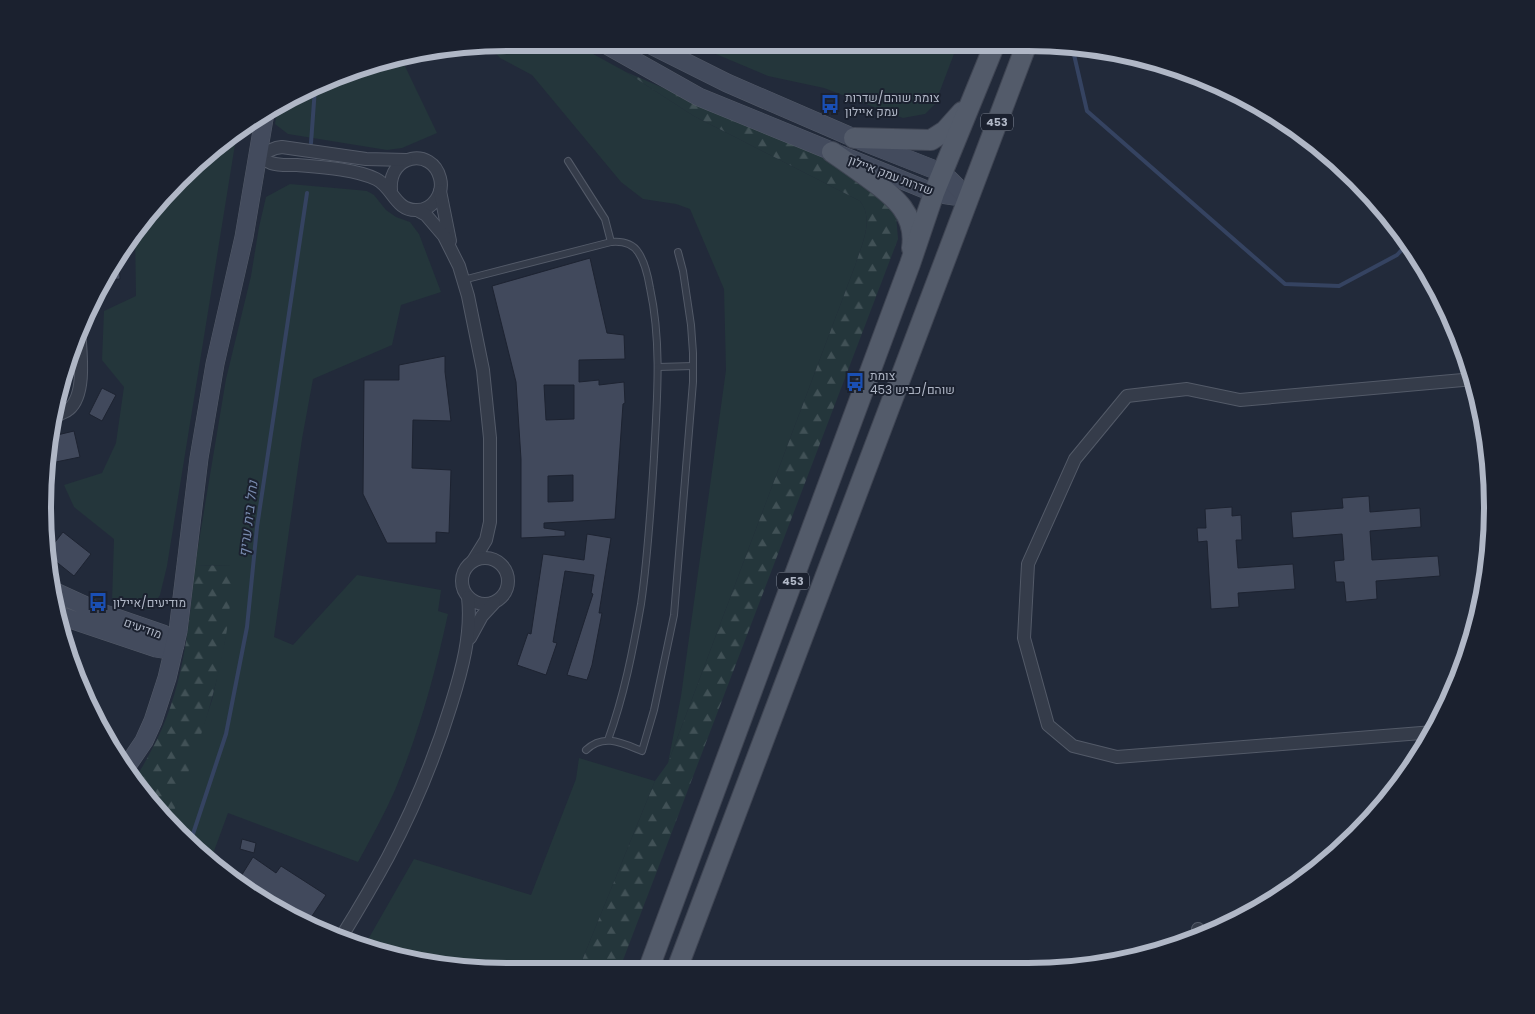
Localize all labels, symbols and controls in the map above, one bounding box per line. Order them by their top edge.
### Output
place label: צומת שוהם/שדרות עמק איילון [845,89,940,120]
bus stop icon: צומת שוהם/שדרות עמק איילון [819,93,841,115]
road number: 453 [981,114,1013,130]
street label: שדרות עמק איילון [846,151,936,199]
place label: צומת שוהם/כביש 453 [870,367,955,398]
bus stop icon: צומת שוהם/כביש 453 [844,371,866,393]
water label: נחל בית עריף [233,479,263,558]
road number: 453 [777,572,809,590]
bus stop icon: מודיעים/איילון [87,591,109,613]
place label: מודיעים/איילון [113,594,186,611]
street label: מודיעים [122,613,164,643]

